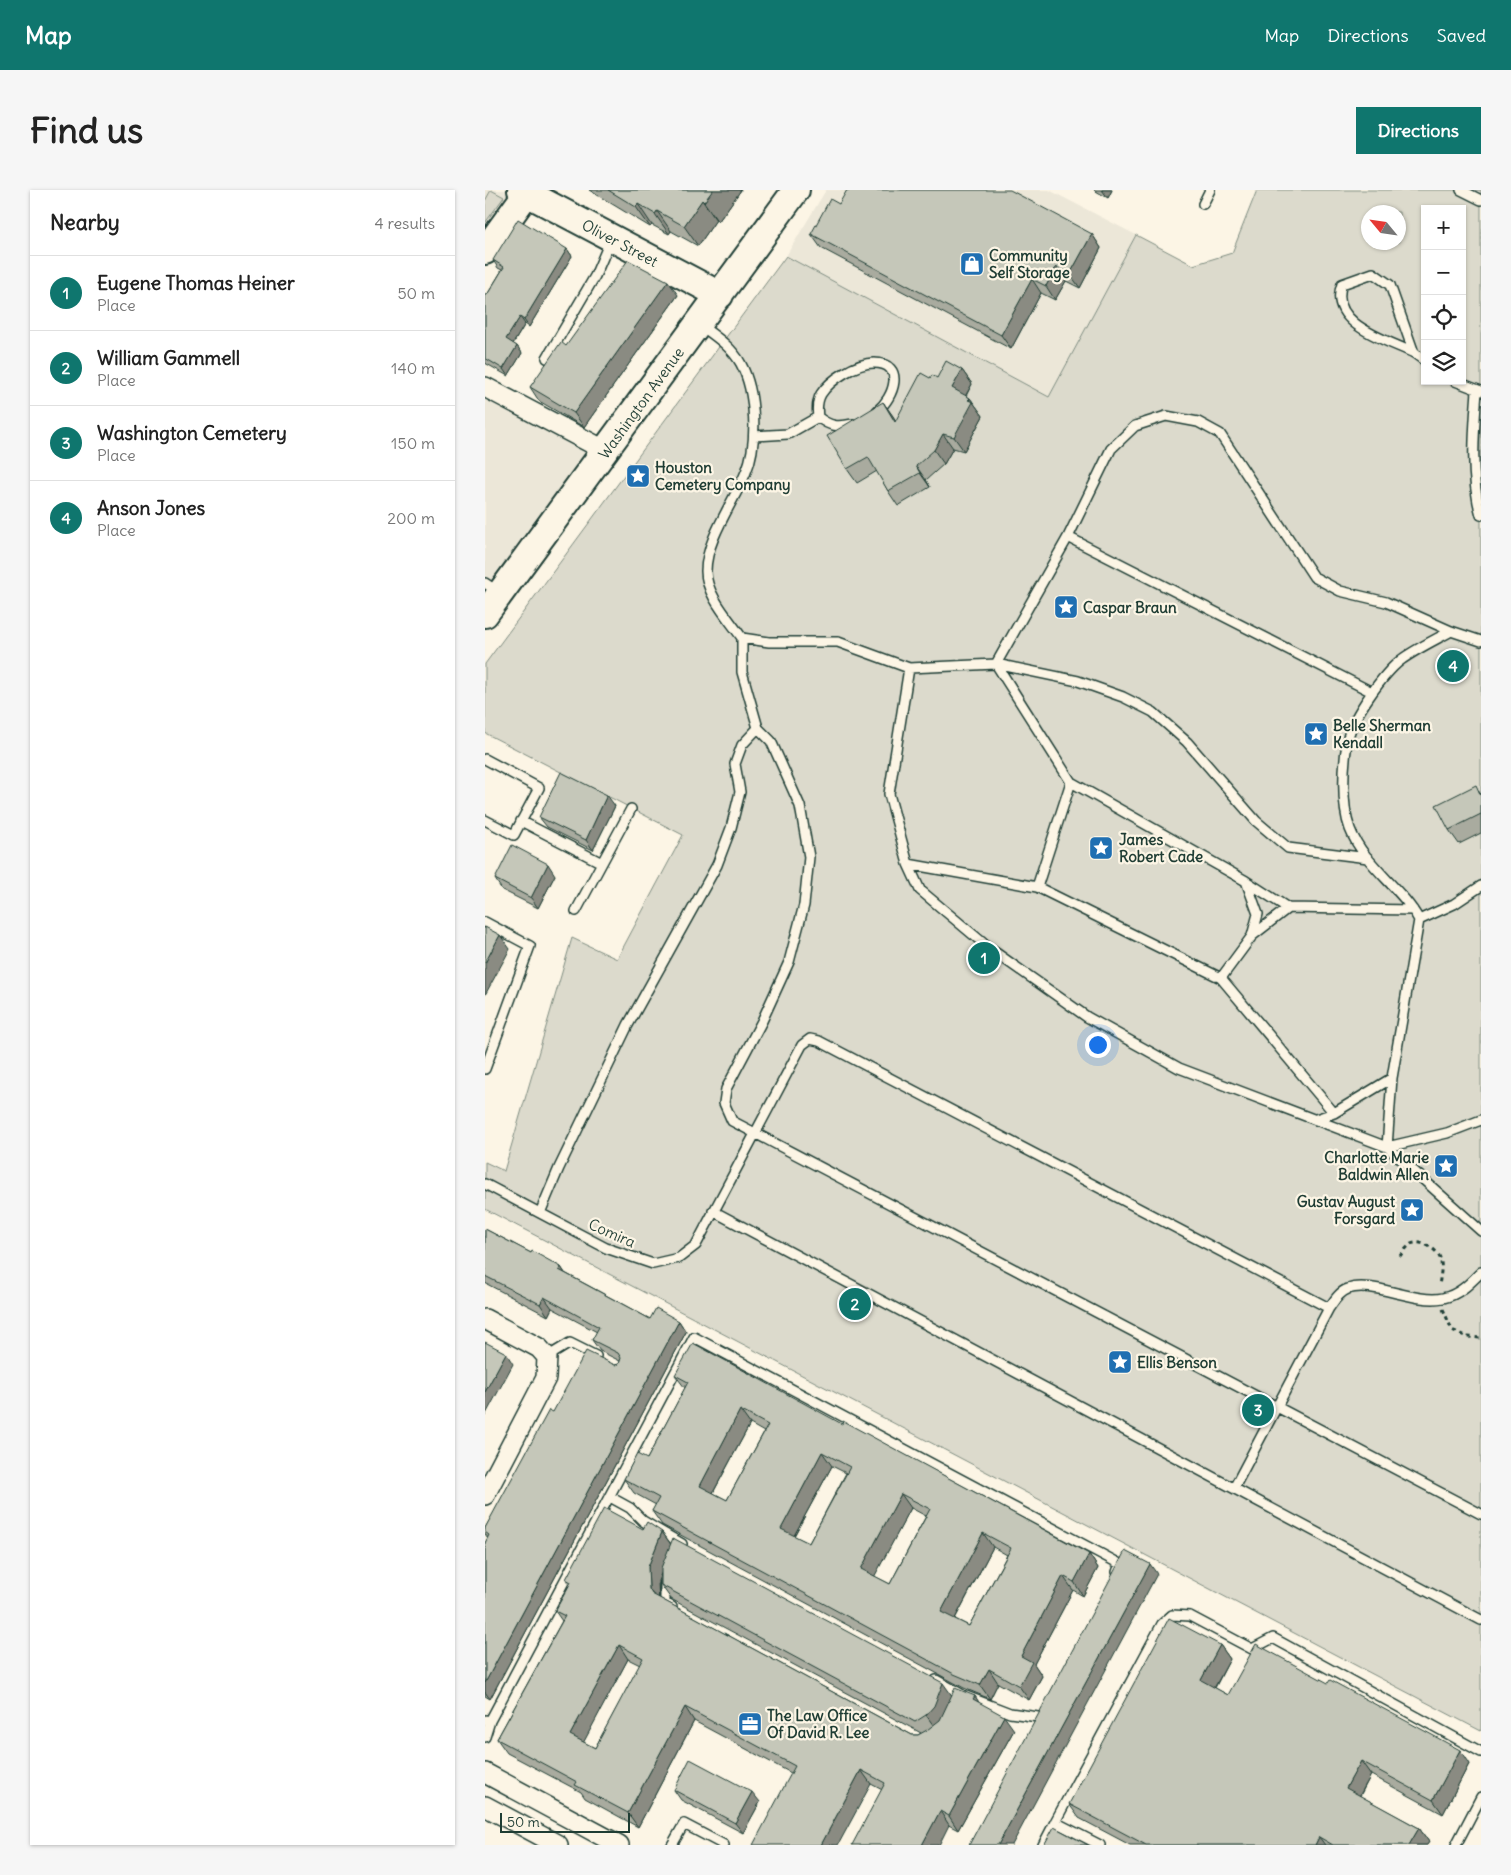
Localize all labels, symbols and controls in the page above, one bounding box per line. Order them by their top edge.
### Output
text: Map [25,20,72,50]
text: Map [1264,24,1299,47]
text: Directions [1327,24,1409,47]
text: Saved [1437,24,1486,47]
button: Directions [1356,107,1481,154]
text: Find us [30,108,143,152]
north arrow [1361,205,1406,250]
map controls [1421,205,1466,385]
button: + [1421,205,1466,250]
text: Nearby [50,209,120,236]
text: 4 results [374,213,435,233]
street label: Oliver Street [579,215,661,271]
place label: Community Self Storage [989,246,1070,283]
button: − [1421,250,1466,295]
shop icon: Community Self Storage [959,251,985,277]
text: Eugene Thomas Heiner [97,271,295,295]
text: 1 [63,283,69,303]
text: 50 m [397,283,435,303]
text: Place [97,295,136,315]
button: locate [1421,295,1466,340]
button: layers [1421,340,1466,385]
street label: Washington Avenue [594,343,688,463]
text: William Gammell [97,346,240,370]
text: 2 [62,358,70,378]
text: 140 m [391,358,435,378]
text: Place [97,370,136,390]
text: Washington Cemetery [97,421,287,445]
text: 3 [61,433,71,453]
text: 150 m [391,433,435,453]
text: Place [97,445,136,465]
place label: Houston Cemetery Company [655,458,791,495]
place icon: Houston Cemetery Company [625,463,651,489]
text: Anson Jones [97,496,205,520]
text: 4 [61,508,71,528]
text: 200 m [387,508,435,528]
text: Place [97,520,136,540]
place icon: Caspar Braun [1053,594,1079,620]
place label: Caspar Braun [1083,598,1177,618]
pin: 4 [1437,647,1469,685]
place label: Belle Sherman Kendall [1333,716,1431,752]
place icon: Belle Sherman Kendall [1303,721,1329,747]
place label: James Robert Cade [1119,830,1203,866]
place icon: James Robert Cade [1088,835,1114,861]
pin: 1 [968,939,1000,977]
your location [1085,1032,1111,1058]
place label: Charlotte Marie Baldwin Allen [1324,1148,1429,1184]
place icon: Charlotte Marie Baldwin Allen [1433,1153,1459,1179]
place label: Gustav August Forsgard [1297,1192,1396,1229]
place icon: Gustav August Forsgard [1399,1197,1425,1223]
street label: Comira [586,1214,639,1252]
pin: 2 [839,1285,871,1323]
place icon: Ellis Benson [1107,1349,1133,1375]
place label: Ellis Benson [1137,1353,1217,1372]
pin: 3 [1242,1391,1274,1429]
place label: The Law Office Of David R. Lee [767,1706,869,1742]
office icon: The Law Office Of David R. Lee [737,1711,763,1737]
scale bar [500,1810,630,1833]
text: 50 m [507,1813,540,1831]

